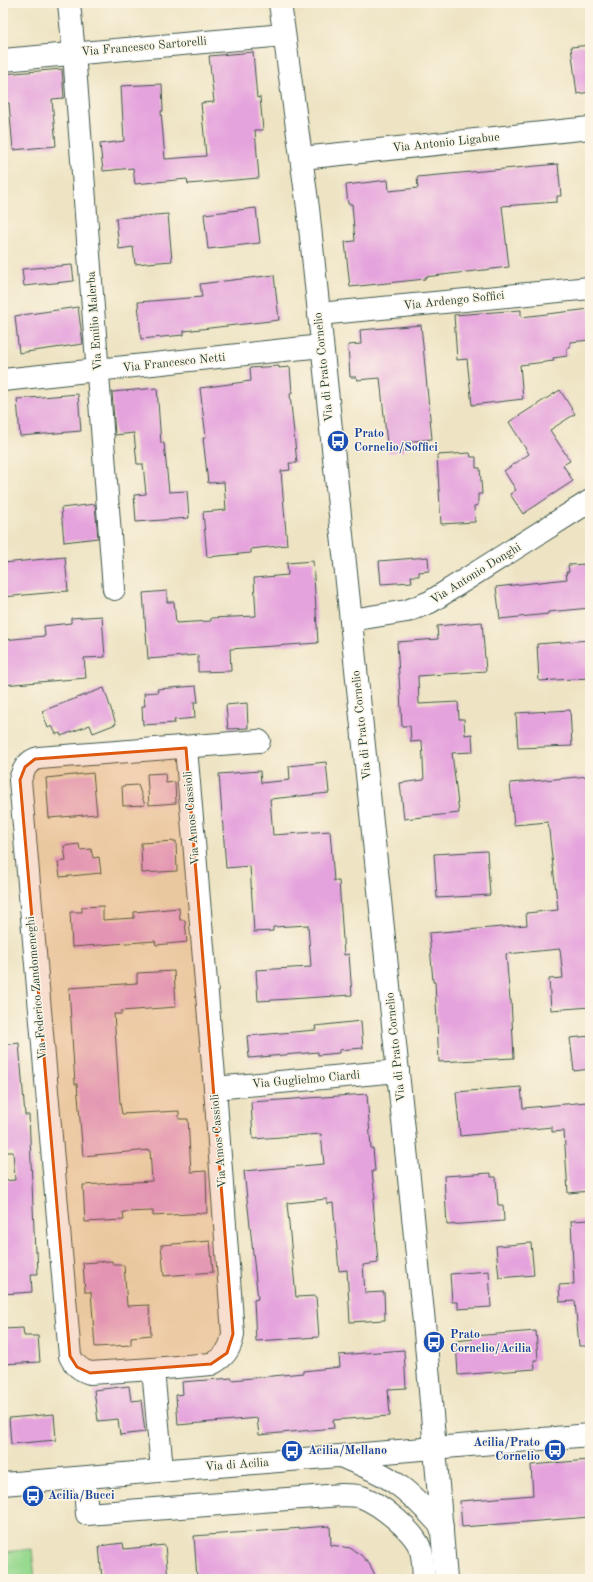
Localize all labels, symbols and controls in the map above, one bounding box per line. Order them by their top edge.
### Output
street label: Via Francesco Sartorelli [81,36,207,58]
street label: Via Antonio Ligabue [392,131,501,155]
street label: Via Emilio Malerba [86,271,104,371]
street label: Via Ardengo Soffici [403,290,505,312]
street label: Via di Prato Cornelio [312,312,336,422]
street label: Via Francesco Netti [122,352,226,374]
bus stop icon: Prato Cornelio/Soffici [325,428,351,454]
place label: Prato Cornelio/Soffici [354,428,438,454]
street label: Via Antonio Donghi [429,541,523,607]
street label: Via di Prato Cornelio [350,670,374,780]
street label: Via Amos Cassioli [182,770,202,866]
street label: Via Federico Zandomeneghi [25,916,49,1060]
street label: Via di Prato Cornelio [384,992,408,1102]
street label: Via Guglielmo Ciardi [251,1069,361,1091]
street label: Via Amos Cassioli [209,1093,229,1189]
bus stop icon: Prato Cornelio/Acilia [421,1329,447,1355]
place label: Prato Cornelio/Acilia [450,1329,531,1355]
place label: Acilia/Prato Cornelio [473,1437,540,1463]
bus stop icon: Acilia/Prato Cornelio [542,1437,568,1463]
bus stop icon: Acilia/Mellano [279,1438,305,1464]
place label: Acilia/Mellano [308,1445,387,1457]
street label: Via di Acilia [205,1457,269,1473]
bus stop icon: Acilia/Bucci [20,1483,46,1509]
place label: Acilia/Bucci [48,1490,115,1502]

